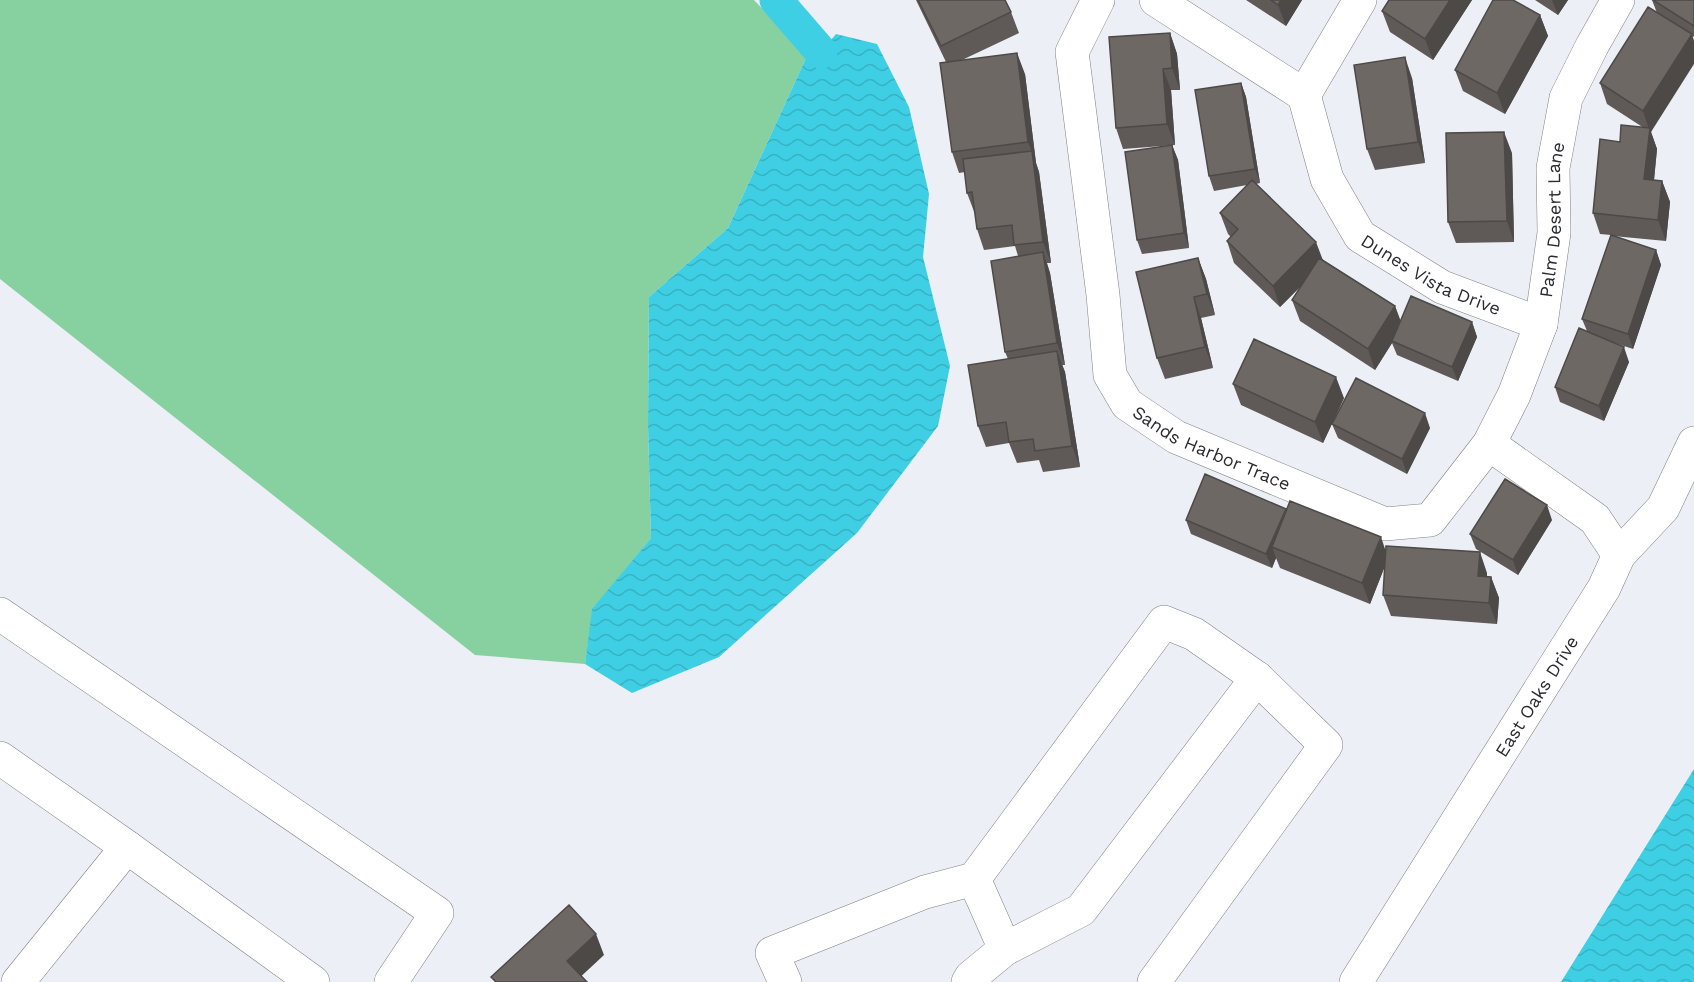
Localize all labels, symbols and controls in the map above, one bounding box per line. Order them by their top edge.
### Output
street label: Palm Desert Lane [1534,140,1568,299]
street label: Dunes Vista Drive [1358,229,1504,319]
street label: Sands Harbor Trace [1129,401,1294,494]
street label: East Oaks Drive [1490,632,1582,760]

